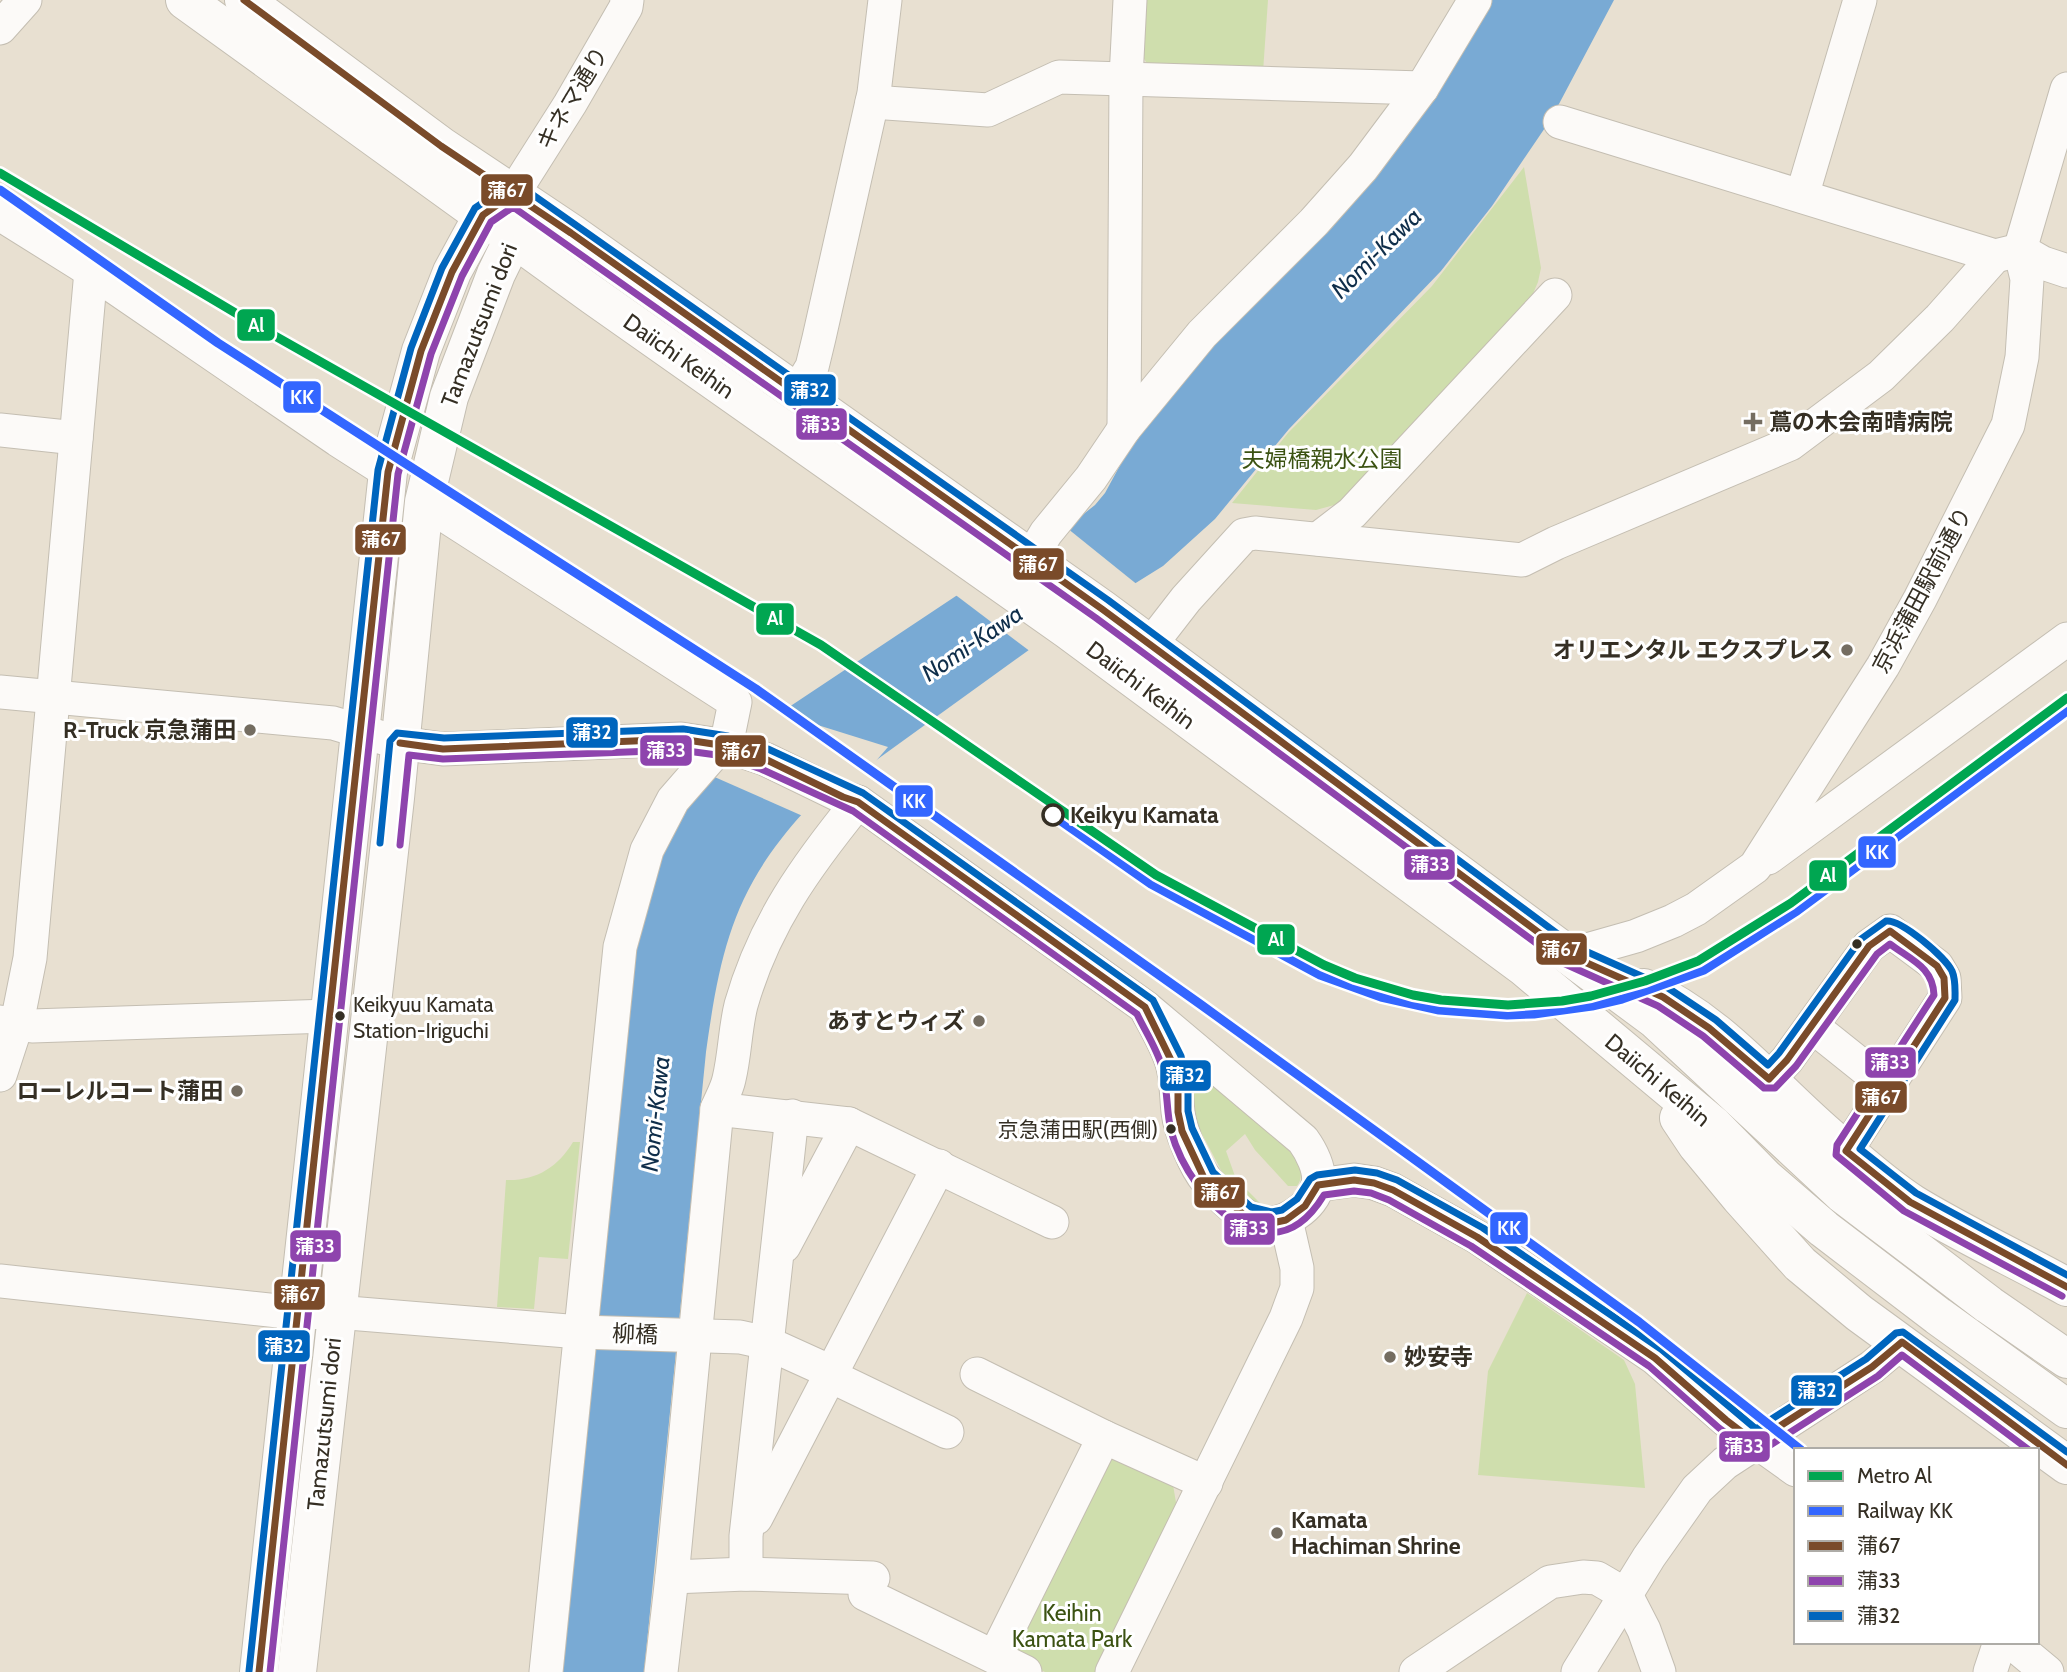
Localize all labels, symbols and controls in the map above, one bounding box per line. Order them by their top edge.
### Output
street label: キネマ通り [530,42,614,154]
line badge: 蒲67 [480,173,534,207]
text: 蒲67 [487,179,527,202]
water label: Nomi-Kawa [1325,202,1427,304]
street label: Tamazutsumi dori [435,239,523,411]
street label: Daiichi Keihin [618,307,740,405]
line badge: Al [236,308,276,342]
text: Al [248,314,264,337]
line badge: 蒲32 [783,373,837,407]
text: 蒲32 [790,379,830,402]
line badge: KK [282,380,322,414]
text: KK [290,386,314,409]
line badge: 蒲33 [795,407,848,441]
place label: 蔦の木会南晴病院 [1769,408,1953,436]
marker: 蔦の木会南晴病院 [1743,412,1763,432]
text: 蒲33 [801,413,841,436]
park label: 夫婦橋親水公園 [1242,445,1403,473]
street label: 京浜蒲田駅前通り [1866,502,1978,678]
line badge: 蒲67 [354,523,407,556]
text: 蒲67 [361,528,401,551]
line badge: 蒲67 [1012,547,1065,581]
text: 蒲67 [1018,553,1058,576]
water label: Nomi-Kawa [916,599,1028,687]
line badge: Al [755,602,795,636]
text: Al [767,607,783,630]
street label: Daiichi Keihin [1081,635,1201,735]
place label: オリエンタル エクスプレス [1553,636,1833,664]
marker: オリエンタル エクスプレス [1839,642,1855,658]
place label: R-Truck 京急蒲田 [63,716,236,744]
line badge: 蒲32 [565,716,619,749]
text: 蒲32 [572,721,612,744]
marker: R-Truck 京急蒲田 [242,722,258,738]
line badge: 蒲33 [639,734,693,767]
line badge: 蒲67 [714,734,767,768]
text: 蒲33 [646,739,686,762]
text: 蒲67 [721,740,761,763]
line badge: KK [894,784,934,818]
text: KK [902,790,926,813]
place label: Keikyu Kamata [1070,801,1219,829]
marker: Keikyu Kamata [1042,804,1064,826]
line badge: KK [1857,835,1897,869]
text: KK [1865,841,1889,864]
line badge: 蒲33 [1403,848,1456,881]
text: 蒲33 [1410,853,1450,876]
line badge: Al [1808,859,1848,892]
text: Al [1820,864,1836,887]
line badge: Al [1256,923,1296,956]
text: Al [1268,928,1284,951]
line badge: 蒲67 [1535,932,1588,966]
unlabelled marker [1850,937,1864,951]
text: 蒲67 [1541,938,1581,961]
place label: Keikyuu Kamata Station-Iriguchi [353,992,494,1043]
place label: あすとウィズ [827,1007,965,1035]
marker: Keikyuu Kamata Station-Iriguchi [333,1009,347,1023]
marker: あすとウィズ [971,1013,987,1029]
street label: Daiichi Keihin [1599,1028,1717,1132]
line badge: 蒲33 [1864,1046,1917,1079]
text: 蒲33 [1870,1051,1910,1074]
water label: Nomi-Kawa [635,1055,675,1173]
line badge: 蒲32 [1159,1059,1212,1092]
text: 蒲32 [1165,1064,1205,1087]
place label: ローレルコート蒲田 [16,1077,223,1105]
line badge: 蒲67 [1854,1080,1908,1114]
marker: ローレルコート蒲田 [229,1083,245,1099]
text: 蒲67 [1861,1086,1901,1109]
place label: 京急蒲田駅(西側) [998,1117,1158,1142]
marker: 京急蒲田駅(西側) [1164,1122,1178,1136]
line badge: 蒲67 [1193,1176,1246,1209]
text: 蒲67 [1200,1181,1240,1204]
line badge: KK [1489,1211,1529,1245]
line badge: 蒲33 [1223,1212,1276,1246]
text: 蒲33 [1229,1217,1269,1240]
text: KK [1497,1217,1521,1240]
line badge: 蒲33 [289,1229,342,1263]
text: 蒲33 [295,1235,335,1258]
line badge: 蒲67 [273,1278,326,1311]
text: 蒲67 [280,1283,320,1306]
street label: 柳橋 [612,1319,658,1349]
line badge: 蒲32 [257,1329,311,1363]
text: 蒲32 [264,1335,304,1358]
street label: Tamazutsumi dori [301,1336,347,1512]
place label: 妙安寺 [1404,1343,1473,1371]
marker: 妙安寺 [1382,1349,1398,1365]
line badge: 蒲32 [1790,1374,1843,1407]
text: 蒲32 [1797,1379,1837,1402]
line badge: 蒲33 [1718,1430,1771,1463]
text: 蒲33 [1724,1435,1764,1458]
legend [1794,1448,2039,1644]
text: Metro Al [1857,1463,1932,1488]
text: Railway KK [1857,1498,1953,1523]
place label: Kamata Hachiman Shrine [1291,1506,1461,1560]
marker: Kamata Hachiman Shrine [1269,1525,1285,1541]
text: 蒲67 [1857,1533,1901,1558]
text: 蒲33 [1857,1568,1901,1593]
park label: Keihin Kamata Park [1012,1599,1133,1653]
text: 蒲32 [1857,1603,1900,1628]

